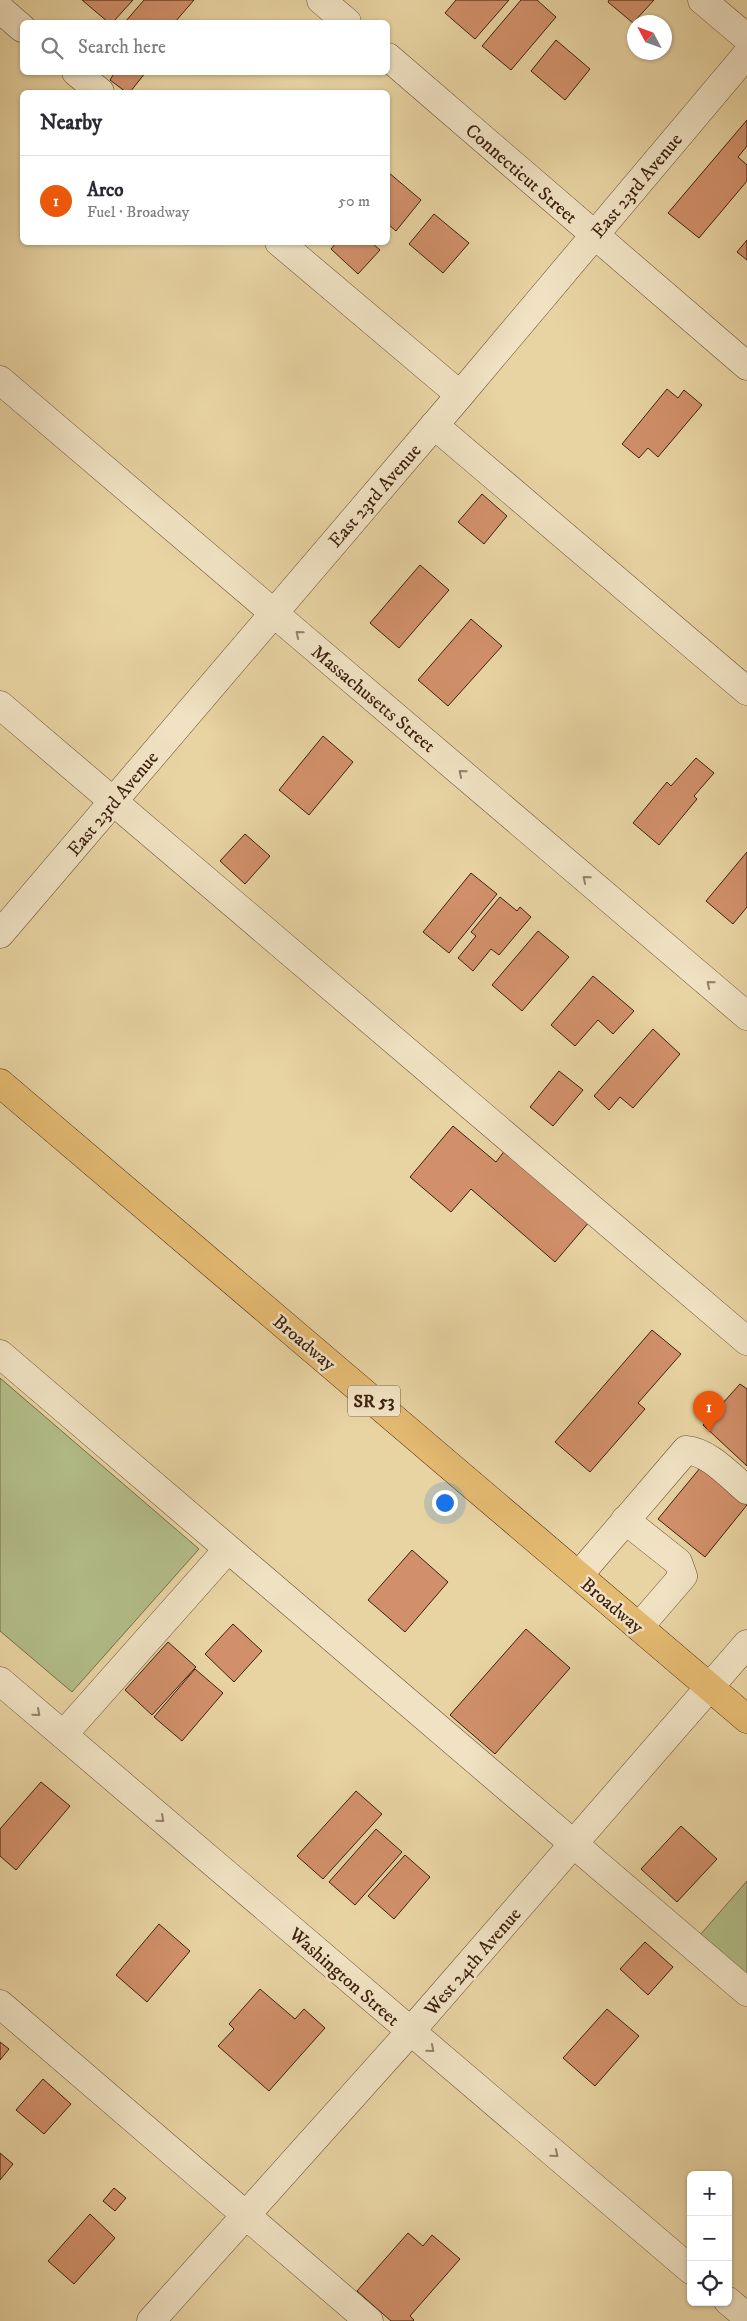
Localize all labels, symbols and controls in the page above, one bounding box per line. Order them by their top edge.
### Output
north arrow [627,15,672,60]
search box [20,20,390,75]
icon: search [38,34,66,62]
text: Search here [78,36,166,59]
text: Nearby [40,110,102,136]
street label: Connecticut Street [460,119,582,229]
street label: East 23rd Avenue [587,129,688,243]
text: Arco [87,179,124,202]
text: 1 [53,191,59,211]
text: 50 m [338,191,370,211]
text: Fuel · Broadway [87,202,189,222]
street label: East 23rd Avenue [324,439,426,553]
one-way arrow [295,631,304,640]
street label: Massachusetts Street [306,640,440,758]
street label: East 23rd Avenue [63,747,164,861]
one-way arrow [459,770,468,779]
one-way arrow [583,875,592,884]
one-way arrow [707,981,716,990]
street label: Broadway [268,1310,341,1377]
road number: SR 53 [348,1385,400,1416]
pin: 1 [693,1391,725,1432]
your location [432,1490,458,1516]
street label: Broadway [576,1573,649,1640]
one-way arrow [31,1707,40,1716]
one-way arrow [155,1813,164,1822]
street label: West 24th Avenue [419,1903,527,2022]
street label: Washington Street [283,1922,404,2031]
one-way arrow [425,2043,434,2052]
one-way arrow [549,2149,558,2158]
map controls [687,2171,732,2306]
button: + [687,2171,732,2216]
button: − [687,2216,732,2261]
button: locate [687,2261,732,2306]

